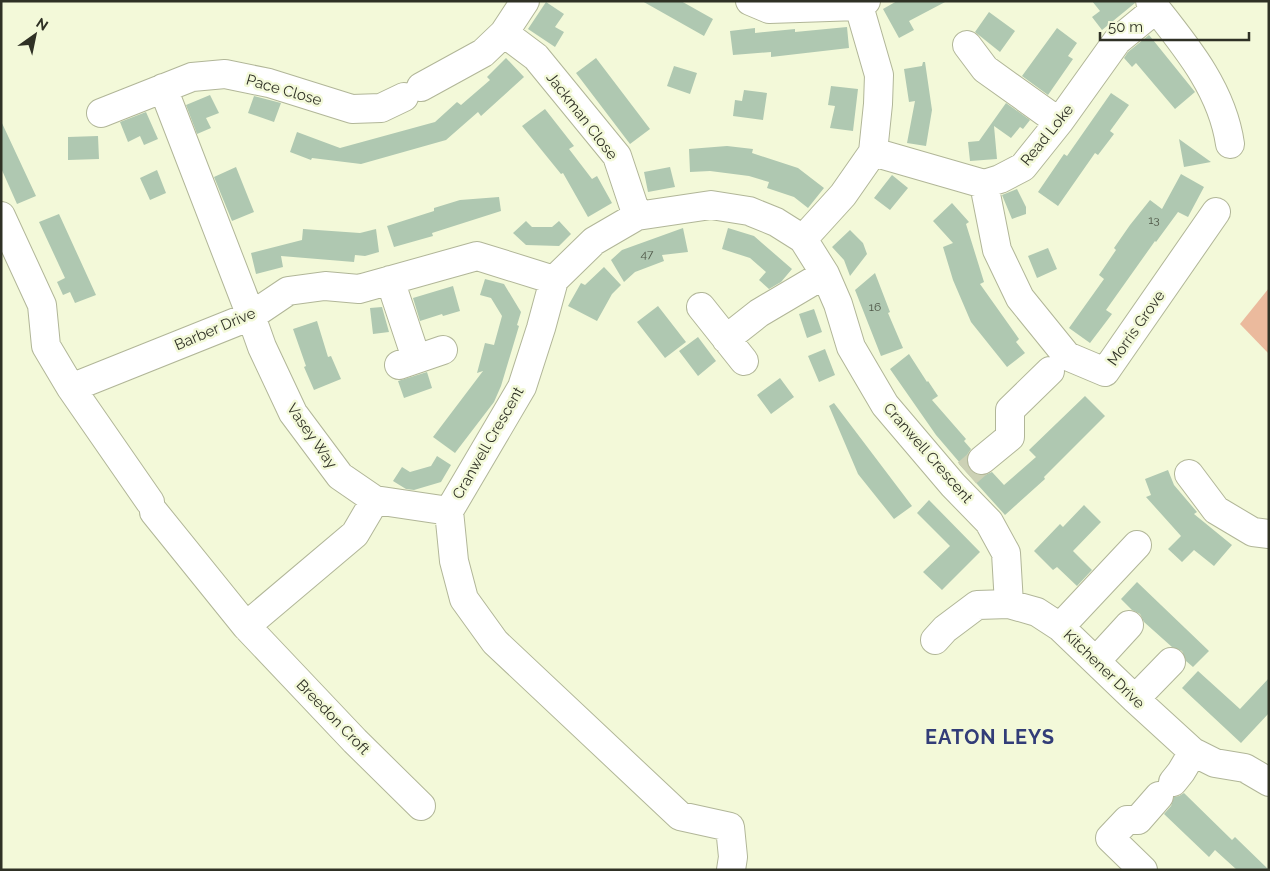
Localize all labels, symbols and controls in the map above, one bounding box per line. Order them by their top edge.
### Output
north arrow [10,10,60,60]
scale bar [1100,10,1249,42]
text: N [33,14,51,34]
text: 50 m [1108,18,1143,36]
street label: Jackman Close [542,69,622,163]
street label: Pace Close [244,71,324,109]
street label: Read Loke [1017,101,1077,169]
house number: 13 [1148,213,1160,227]
house number: 47 [641,247,654,261]
street label: Morris Grove [1103,287,1169,369]
house number: 16 [869,300,881,314]
street label: Barber Drive [172,304,258,354]
street label: Cranwell Crescent [449,384,527,502]
street label: Cranwell Crescent [880,399,976,507]
street label: Vasey Way [283,400,341,472]
street label: Kitchener Drive [1060,626,1148,712]
street label: Breedon Croft [293,676,373,758]
district label: EATON LEYS [925,725,1055,749]

